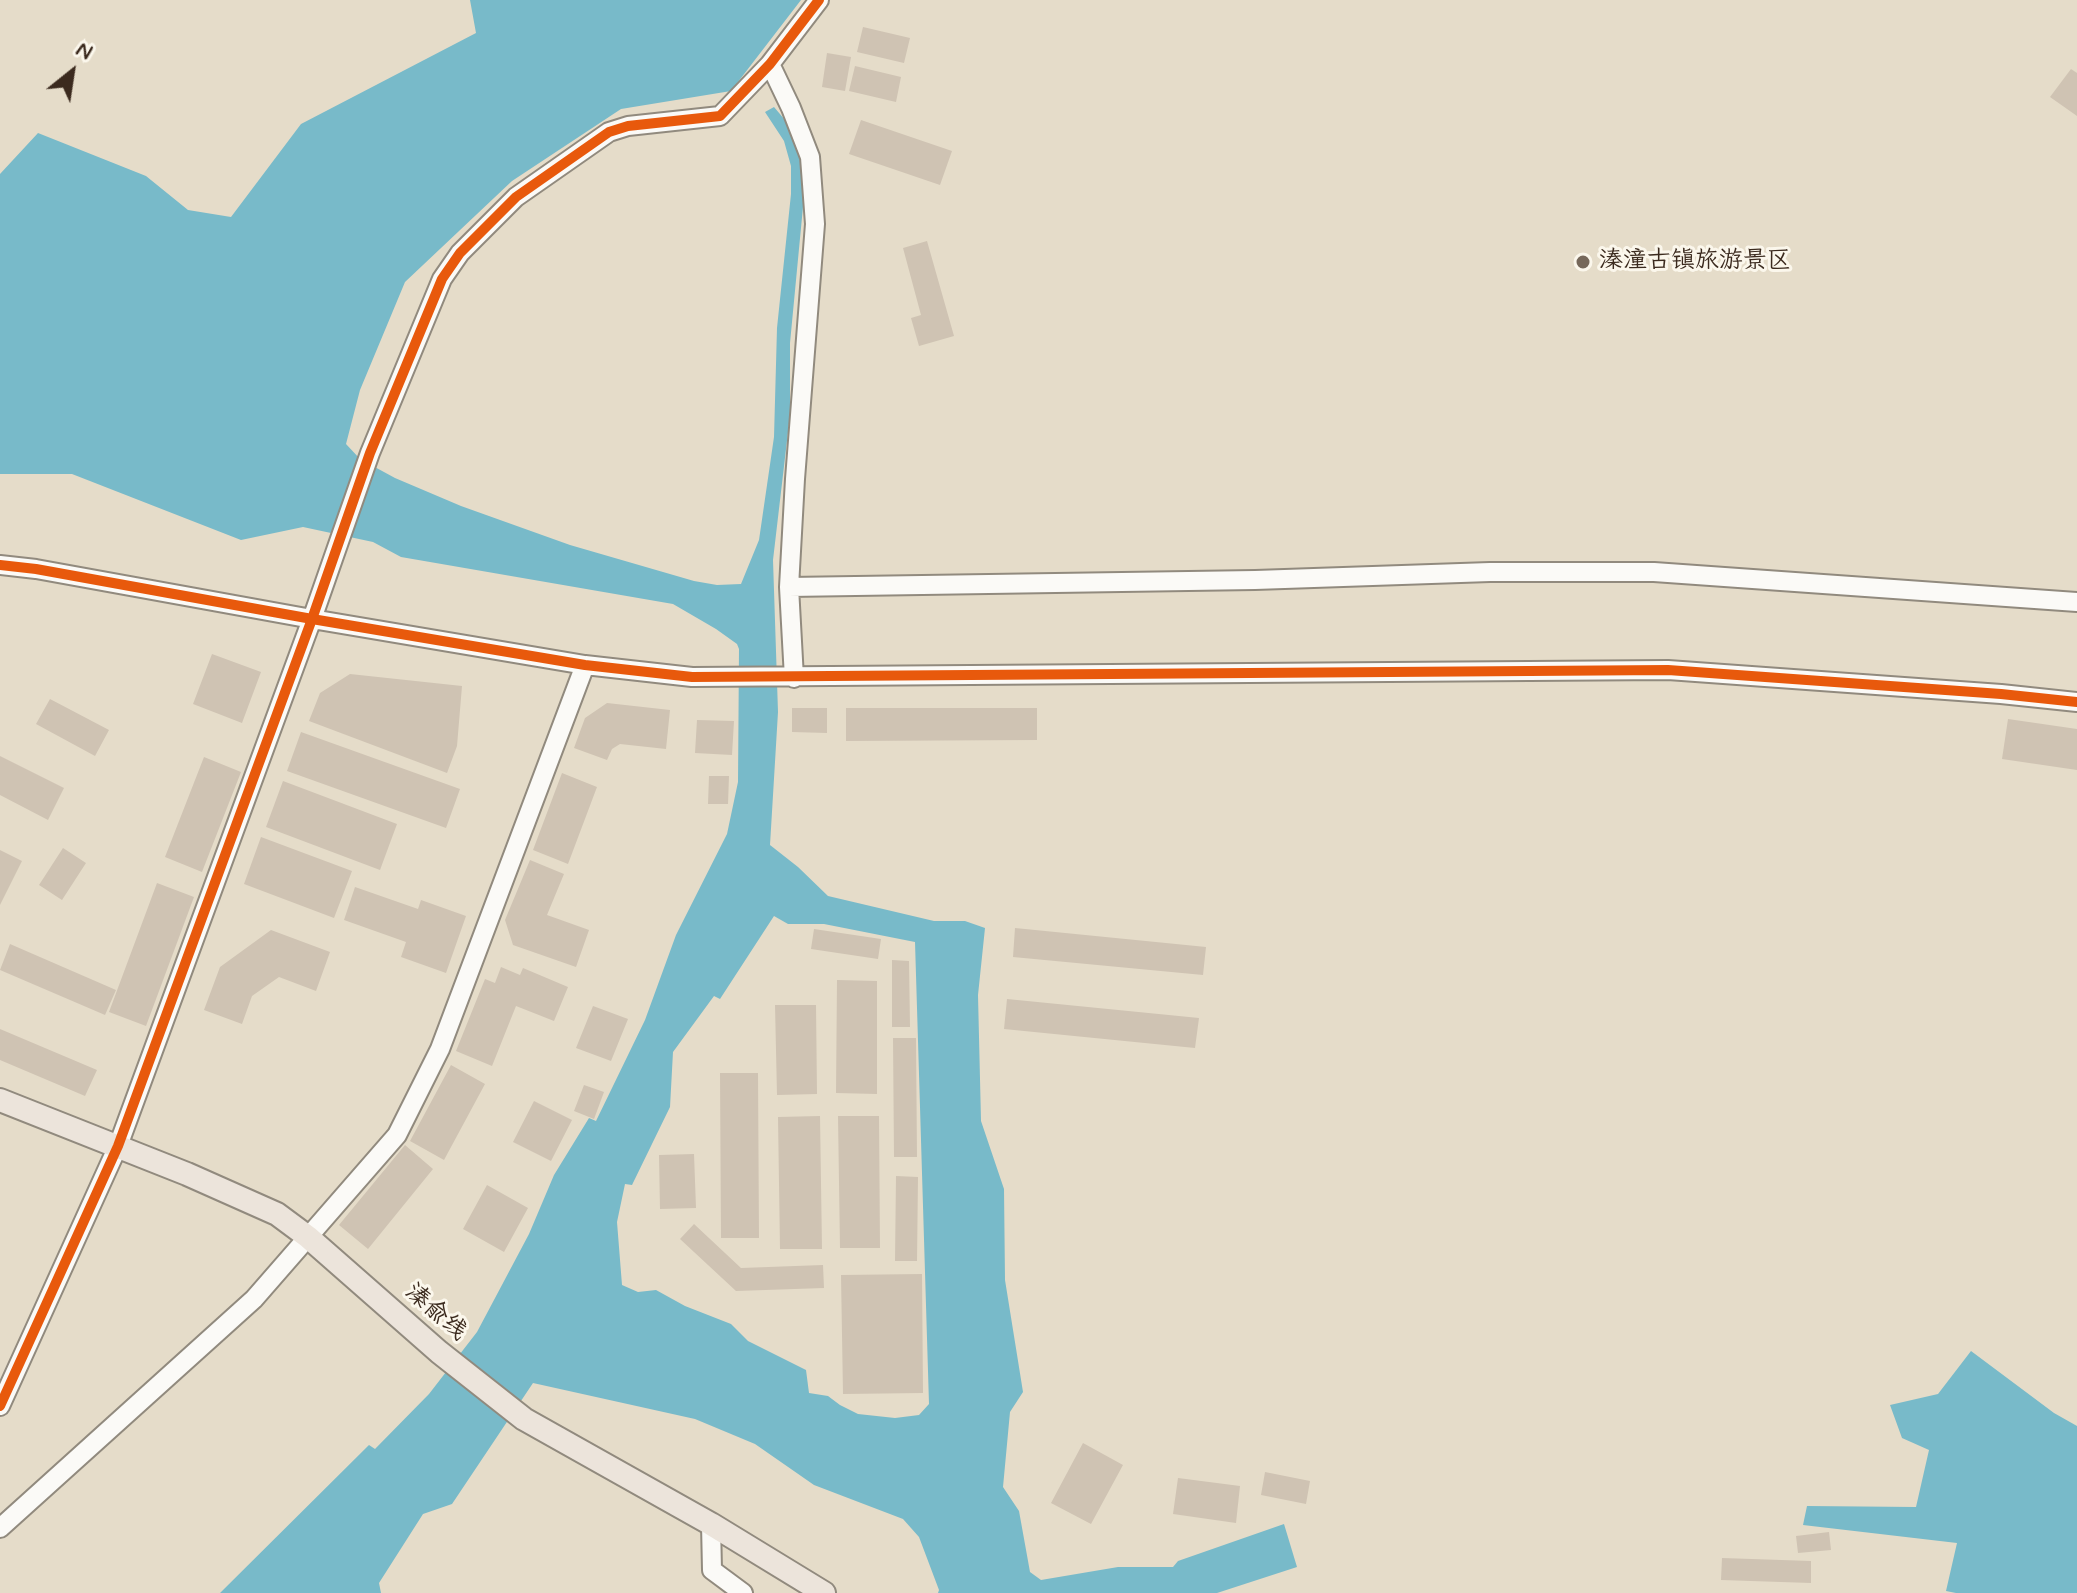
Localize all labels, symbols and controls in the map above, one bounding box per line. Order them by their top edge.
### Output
north arrow [32,32,112,112]
text: N [71,35,97,67]
place label: 溱潼古镇旅游景区 [1599,248,1791,276]
marker: 溱潼古镇旅游景区 [1574,253,1592,271]
street label: 溱俞线 [398,1279,472,1347]

